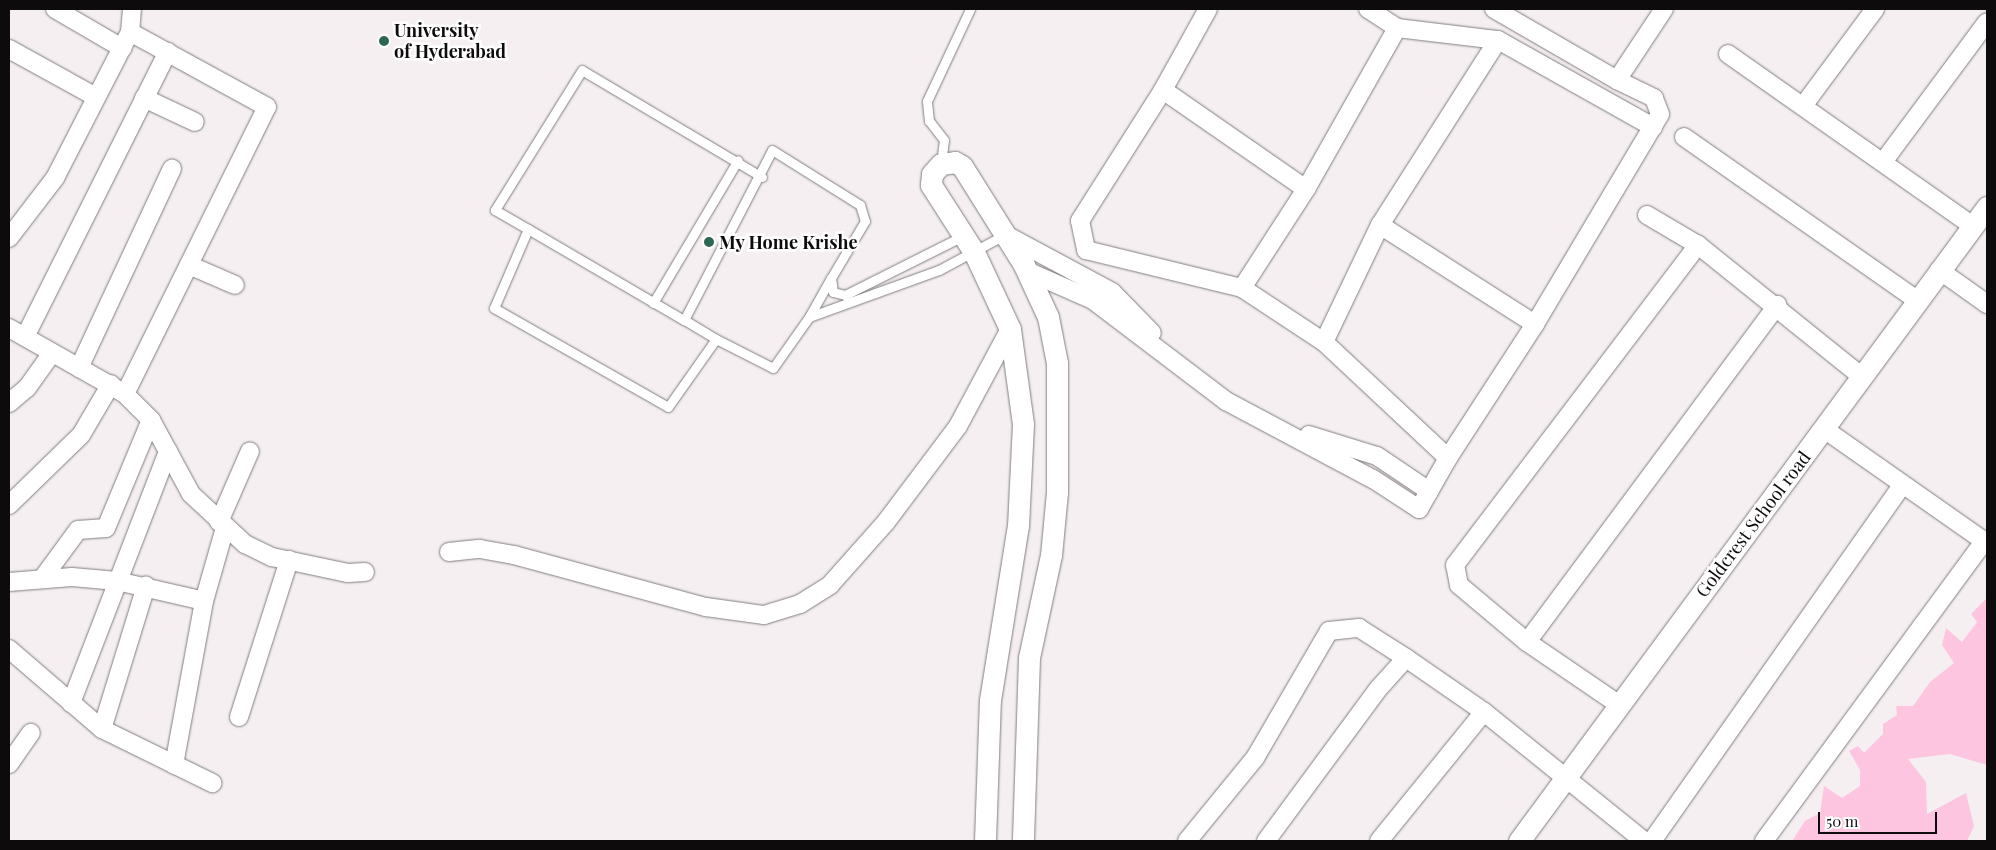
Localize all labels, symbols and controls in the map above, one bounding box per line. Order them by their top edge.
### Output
place label: University of Hyderabad [394,20,506,62]
marker: University of Hyderabad [378,35,390,47]
place label: My Home Krishe [719,231,858,253]
marker: My Home Krishe [703,236,715,248]
street label: Goldcrest School road [1691,447,1815,601]
scale bar [1821,802,1940,834]
text: 50 m [1826,811,1858,831]

